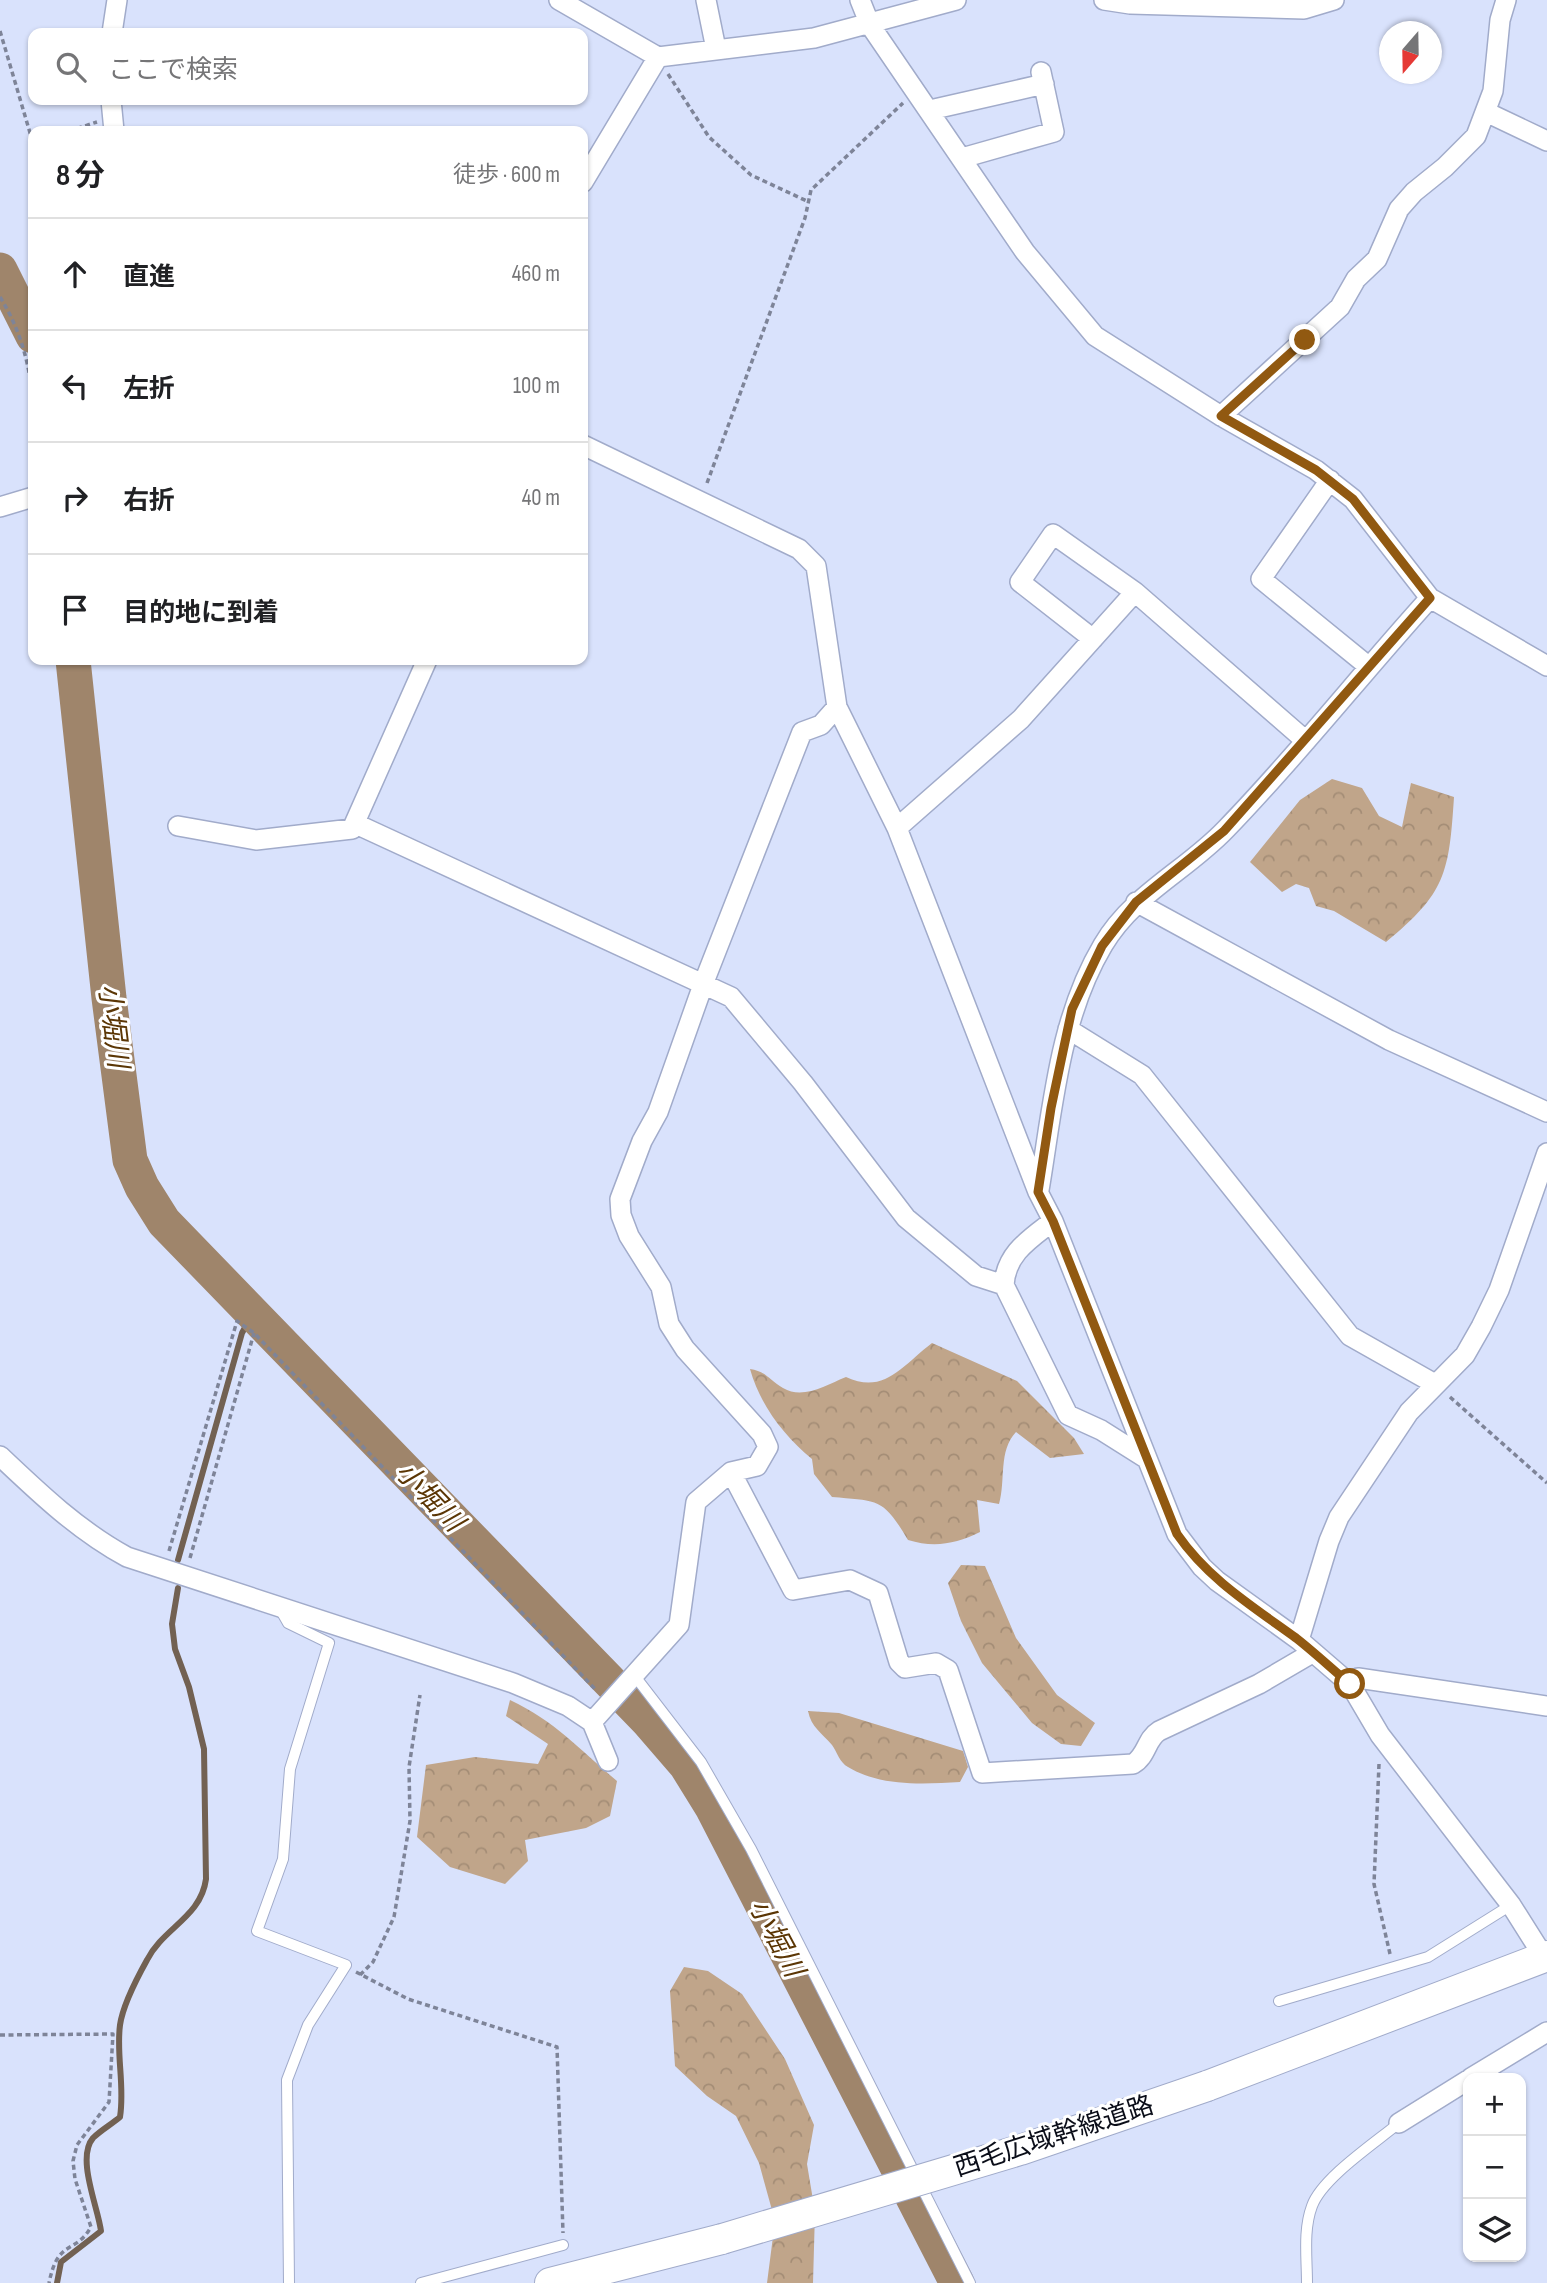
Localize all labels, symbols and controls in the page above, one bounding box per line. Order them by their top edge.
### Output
north arrow [1379,21,1442,84]
search box [28,28,588,105]
icon: search [52,48,90,86]
text: ここで検索 [108,55,238,86]
text: 8 分 [56,158,105,194]
text: 徒歩 · 600 m [453,161,560,189]
icon: ahead [56,255,94,293]
text: 460 m [512,260,560,288]
text: 直進 [123,262,175,293]
route end [1289,324,1320,355]
icon: left [56,367,94,405]
text: 100 m [513,372,560,400]
text: 左折 [123,374,175,405]
icon: right [56,479,94,517]
text: 40 m [522,484,560,512]
text: 右折 [123,486,175,517]
icon: arrive [56,591,94,629]
text: 目的地に到着 [123,598,279,629]
water label: 小堀川 [92,982,135,1073]
water label: 小堀川 [388,1455,472,1541]
route start [1334,1668,1365,1699]
water label: 小堀川 [742,1893,812,1985]
map controls [1463,2073,1526,2262]
button: + [1463,2073,1526,2136]
street label: 西毛広域幹線道路 [950,2090,1158,2184]
button: − [1463,2136,1526,2199]
button: layers [1463,2199,1526,2262]

